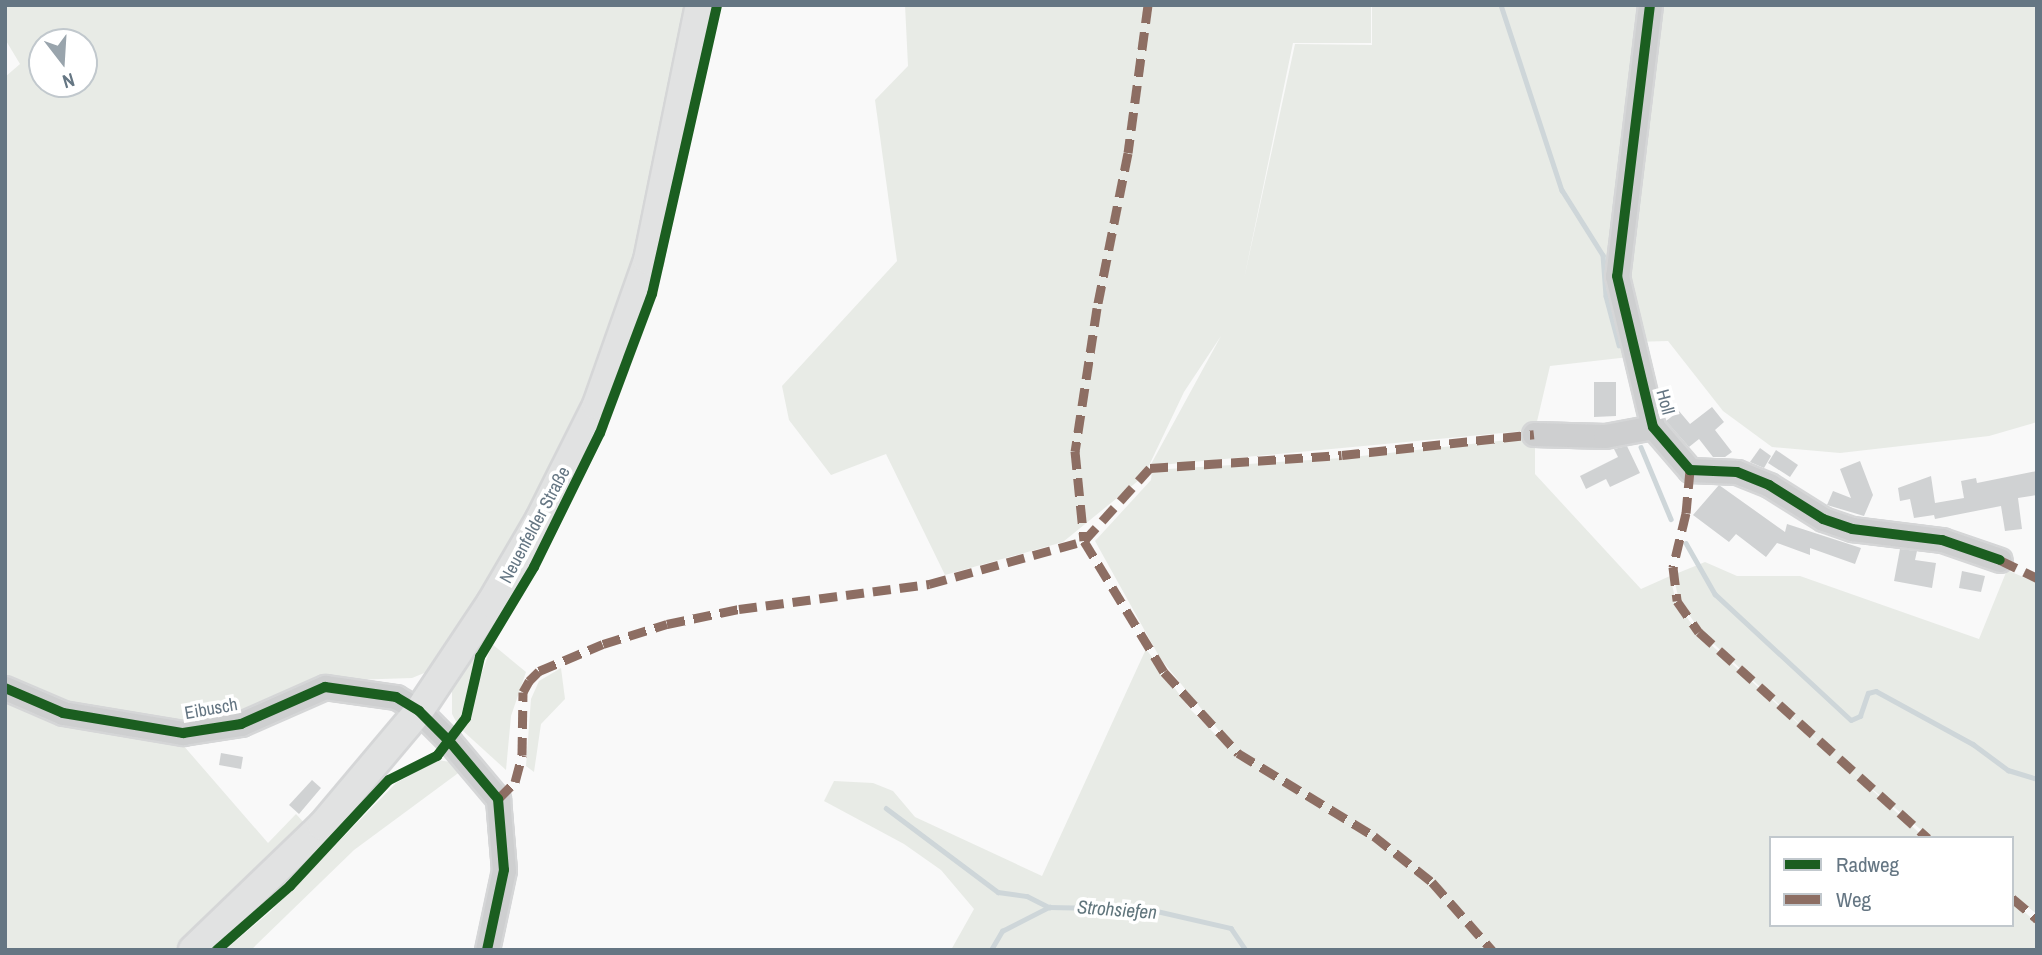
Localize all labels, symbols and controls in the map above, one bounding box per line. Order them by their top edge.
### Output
north arrow [28,28,98,98]
text: N [59,67,78,95]
street label: Holl [1651,387,1679,417]
street label: Neuenfelder Straße [495,463,575,587]
street label: Eibusch [183,694,239,724]
legend [1769,836,2014,927]
text: Radweg [1836,850,1899,879]
text: Weg [1836,885,1871,914]
water label: Strohsiefen [1076,896,1158,924]

